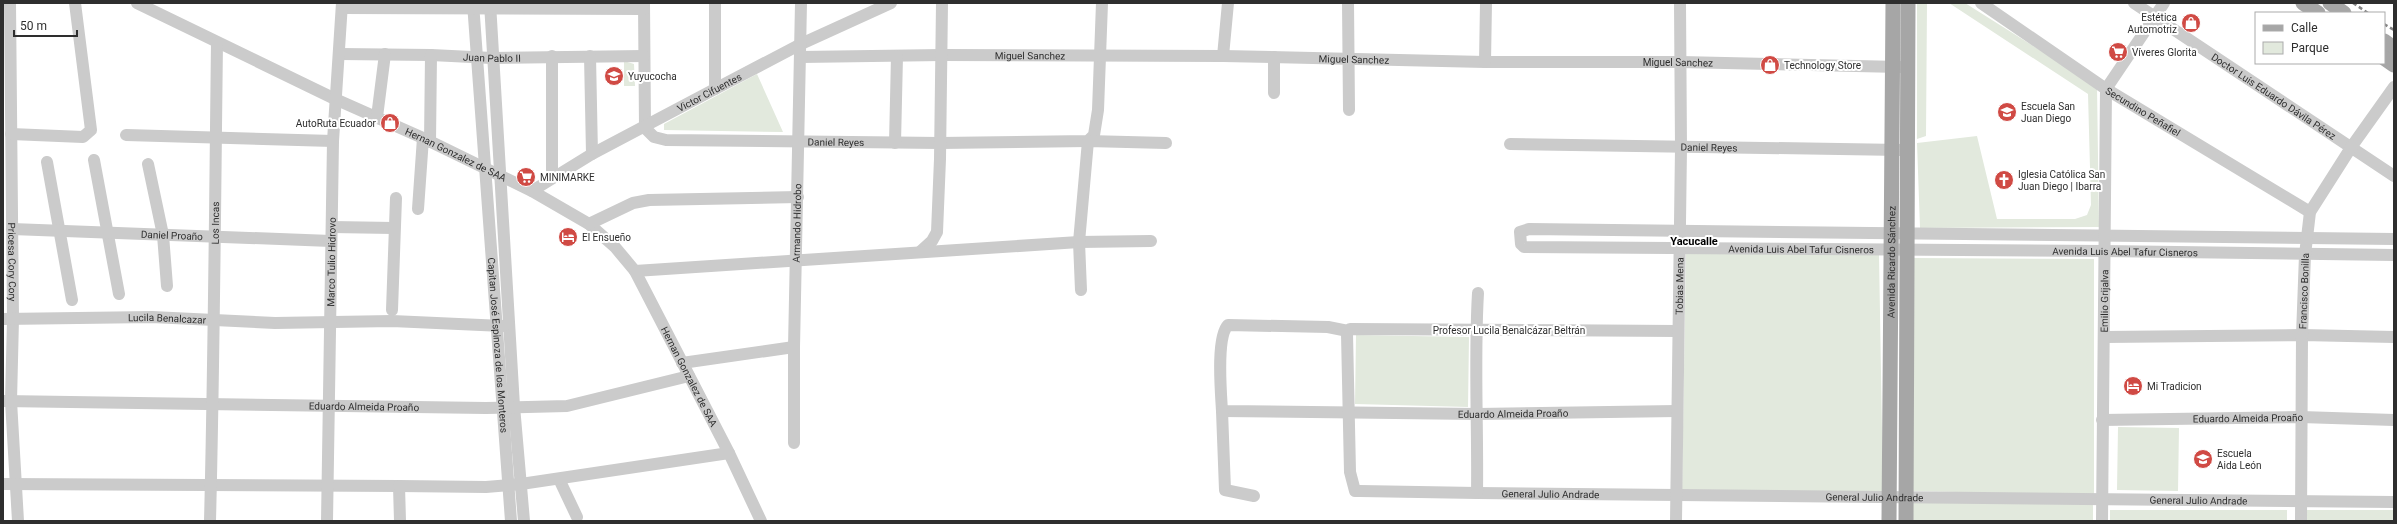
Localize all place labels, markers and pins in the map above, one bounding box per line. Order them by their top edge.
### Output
place label: Estética Automotriz [2128,12,2177,35]
shop icon: Estética Automotriz [2180,12,2202,34]
supermarket icon: Víveres Glorita [2107,41,2129,63]
place label: Víveres Glorita [2132,47,2197,58]
shop icon: Technology Store [1759,54,1781,76]
place label: Technology Store [1784,60,1861,71]
school or university icon: Yuyucocha [603,65,625,87]
place label: Yuyucocha [628,71,677,82]
school or university icon: Escuela San Juan Diego [1996,101,2018,123]
place label: Escuela San Juan Diego [2021,101,2075,124]
shop icon: AutoRuta Ecuador [379,112,401,134]
place label: AutoRuta Ecuador [296,118,377,129]
supermarket icon: MINIMARKE [515,166,537,188]
church icon: Iglesia Católica San Juan Diego | Ibarra [1993,169,2015,191]
place label: Iglesia Católica San Juan Diego | Ibarra [2018,169,2105,192]
place label: MINIMARKE [540,172,595,183]
hotel icon: El Ensueño [557,226,579,248]
place label: El Ensueño [582,232,631,243]
hotel icon: Mi Tradicion [2122,375,2144,397]
place label: Mi Tradicion [2147,381,2202,392]
school or university icon: Escuela Aida León [2192,448,2214,470]
place label: Escuela Aida León [2217,448,2261,471]

